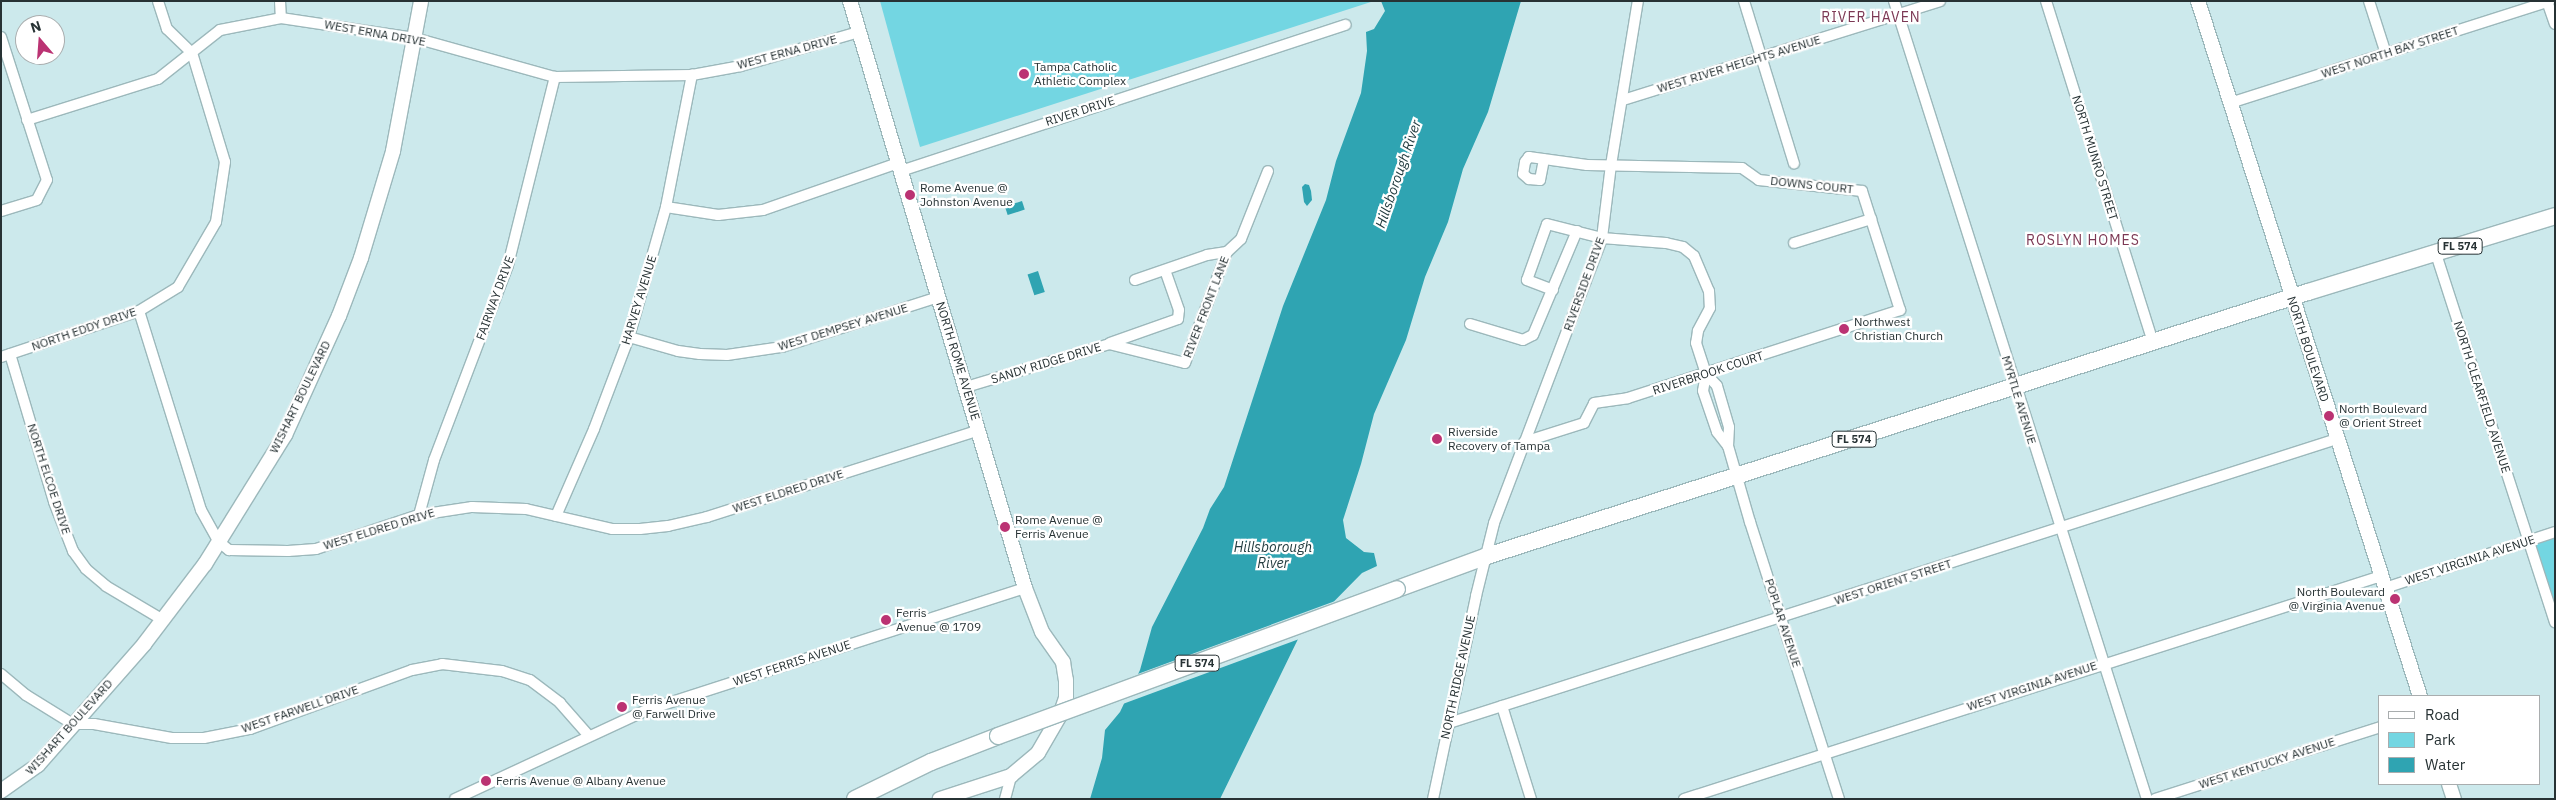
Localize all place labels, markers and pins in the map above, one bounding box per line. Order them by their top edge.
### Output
place label: Tampa Catholic Athletic Complex [1034,60,1126,88]
marker: Tampa Catholic Athletic Complex [1018,68,1030,80]
place label: Rome Avenue @ Johnston Avenue [920,181,1013,209]
marker: Rome Avenue @ Johnston Avenue [904,189,916,201]
place label: Northwest Christian Church [1854,315,1943,343]
marker: Northwest Christian Church [1838,323,1850,335]
place label: North Boulevard @ Orient Street [2339,402,2427,430]
marker: North Boulevard @ Orient Street [2323,410,2335,422]
place label: Riverside Recovery of Tampa [1448,425,1550,453]
marker: Riverside Recovery of Tampa [1430,432,1444,446]
place label: Rome Avenue @ Ferris Avenue [1015,513,1103,541]
marker: Rome Avenue @ Ferris Avenue [999,521,1011,533]
place label: North Boulevard @ Virginia Avenue [2289,585,2385,613]
marker: North Boulevard @ Virginia Avenue [2389,593,2401,605]
place label: Ferris Avenue @ 1709 [896,606,981,634]
marker: Ferris Avenue @ 1709 [880,614,892,626]
place label: Ferris Avenue @ Farwell Drive [632,693,716,721]
marker: Ferris Avenue @ Farwell Drive [616,701,628,713]
place label: Ferris Avenue @ Albany Avenue [496,774,666,788]
marker: Ferris Avenue @ Albany Avenue [480,775,492,787]

